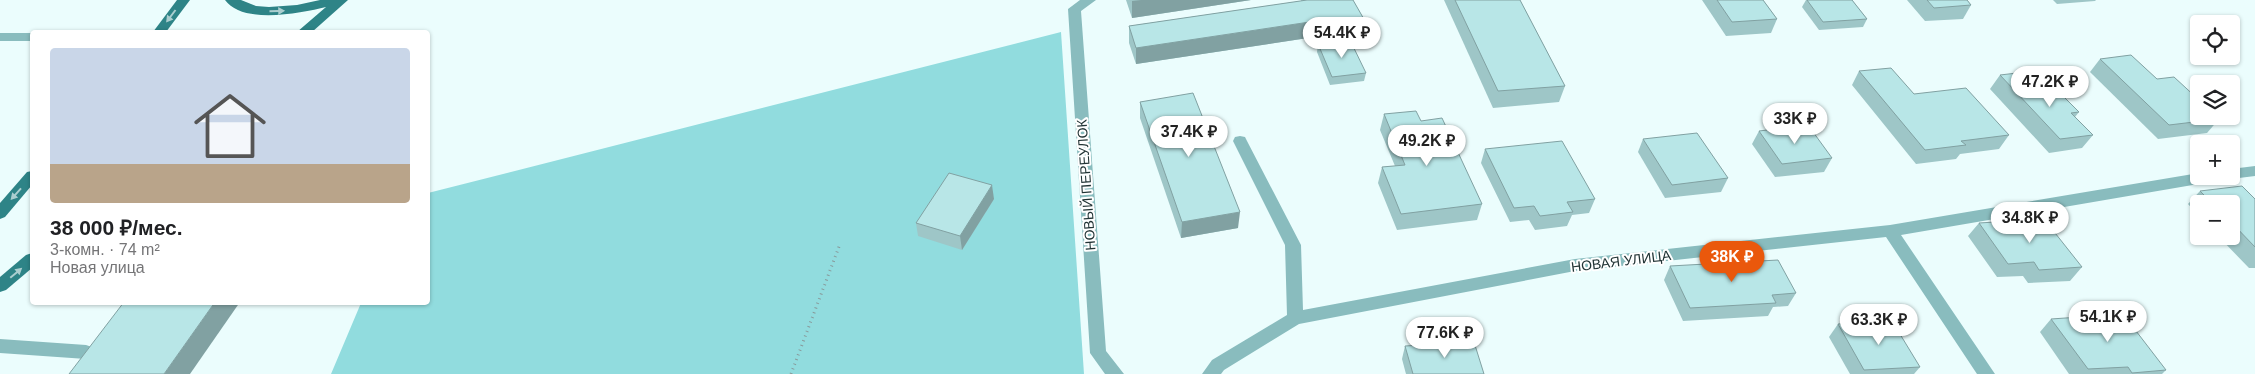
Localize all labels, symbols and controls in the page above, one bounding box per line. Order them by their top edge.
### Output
one-way arrow [269,7,285,15]
one-way arrow [166,9,177,22]
map controls [2190,15,2240,245]
button: locate [2190,15,2240,65]
pin: 54.4K ₽ [1296,17,1388,59]
text: 54.4K ₽ [1314,24,1370,41]
pin: 47.2K ₽ [2004,66,2096,108]
text: 47.2K ₽ [2022,73,2078,90]
button: layers [2190,75,2240,125]
icon: home [185,81,275,171]
pin: 33K ₽ [1760,102,1830,145]
text: 33K ₽ [1773,110,1817,127]
pin: 37.4K ₽ [1143,116,1235,158]
street label: НОВЫЙ ПЕРЕУЛОК [1072,118,1099,251]
text: 37.4K ₽ [1161,123,1217,140]
pin: 49.2K ₽ [1381,124,1473,167]
text: 49.2K ₽ [1399,132,1455,149]
button: + [2190,135,2240,185]
one-way arrow [10,188,22,200]
button: − [2190,195,2240,245]
pin: 34.8K ₽ [1984,202,2076,244]
text: 34.8K ₽ [2002,209,2058,226]
text: 38 000 ₽/мес. [50,216,183,239]
pin: 38K ₽ [1697,240,1767,283]
text: 3-комн. · 74 m² [50,241,160,258]
street label: НОВАЯ УЛИЦА [1570,247,1673,275]
text: 38K ₽ [1710,248,1754,265]
text: Новая улица [50,259,145,276]
one-way arrow [10,267,23,278]
pin: 54.1K ₽ [2062,300,2154,343]
pin: 63.3K ₽ [1833,304,1925,346]
text: 54.1K ₽ [2080,308,2136,325]
text: 63.3K ₽ [1851,311,1907,328]
pin: 77.6K ₽ [1399,316,1491,359]
text: 77.6K ₽ [1417,324,1473,341]

